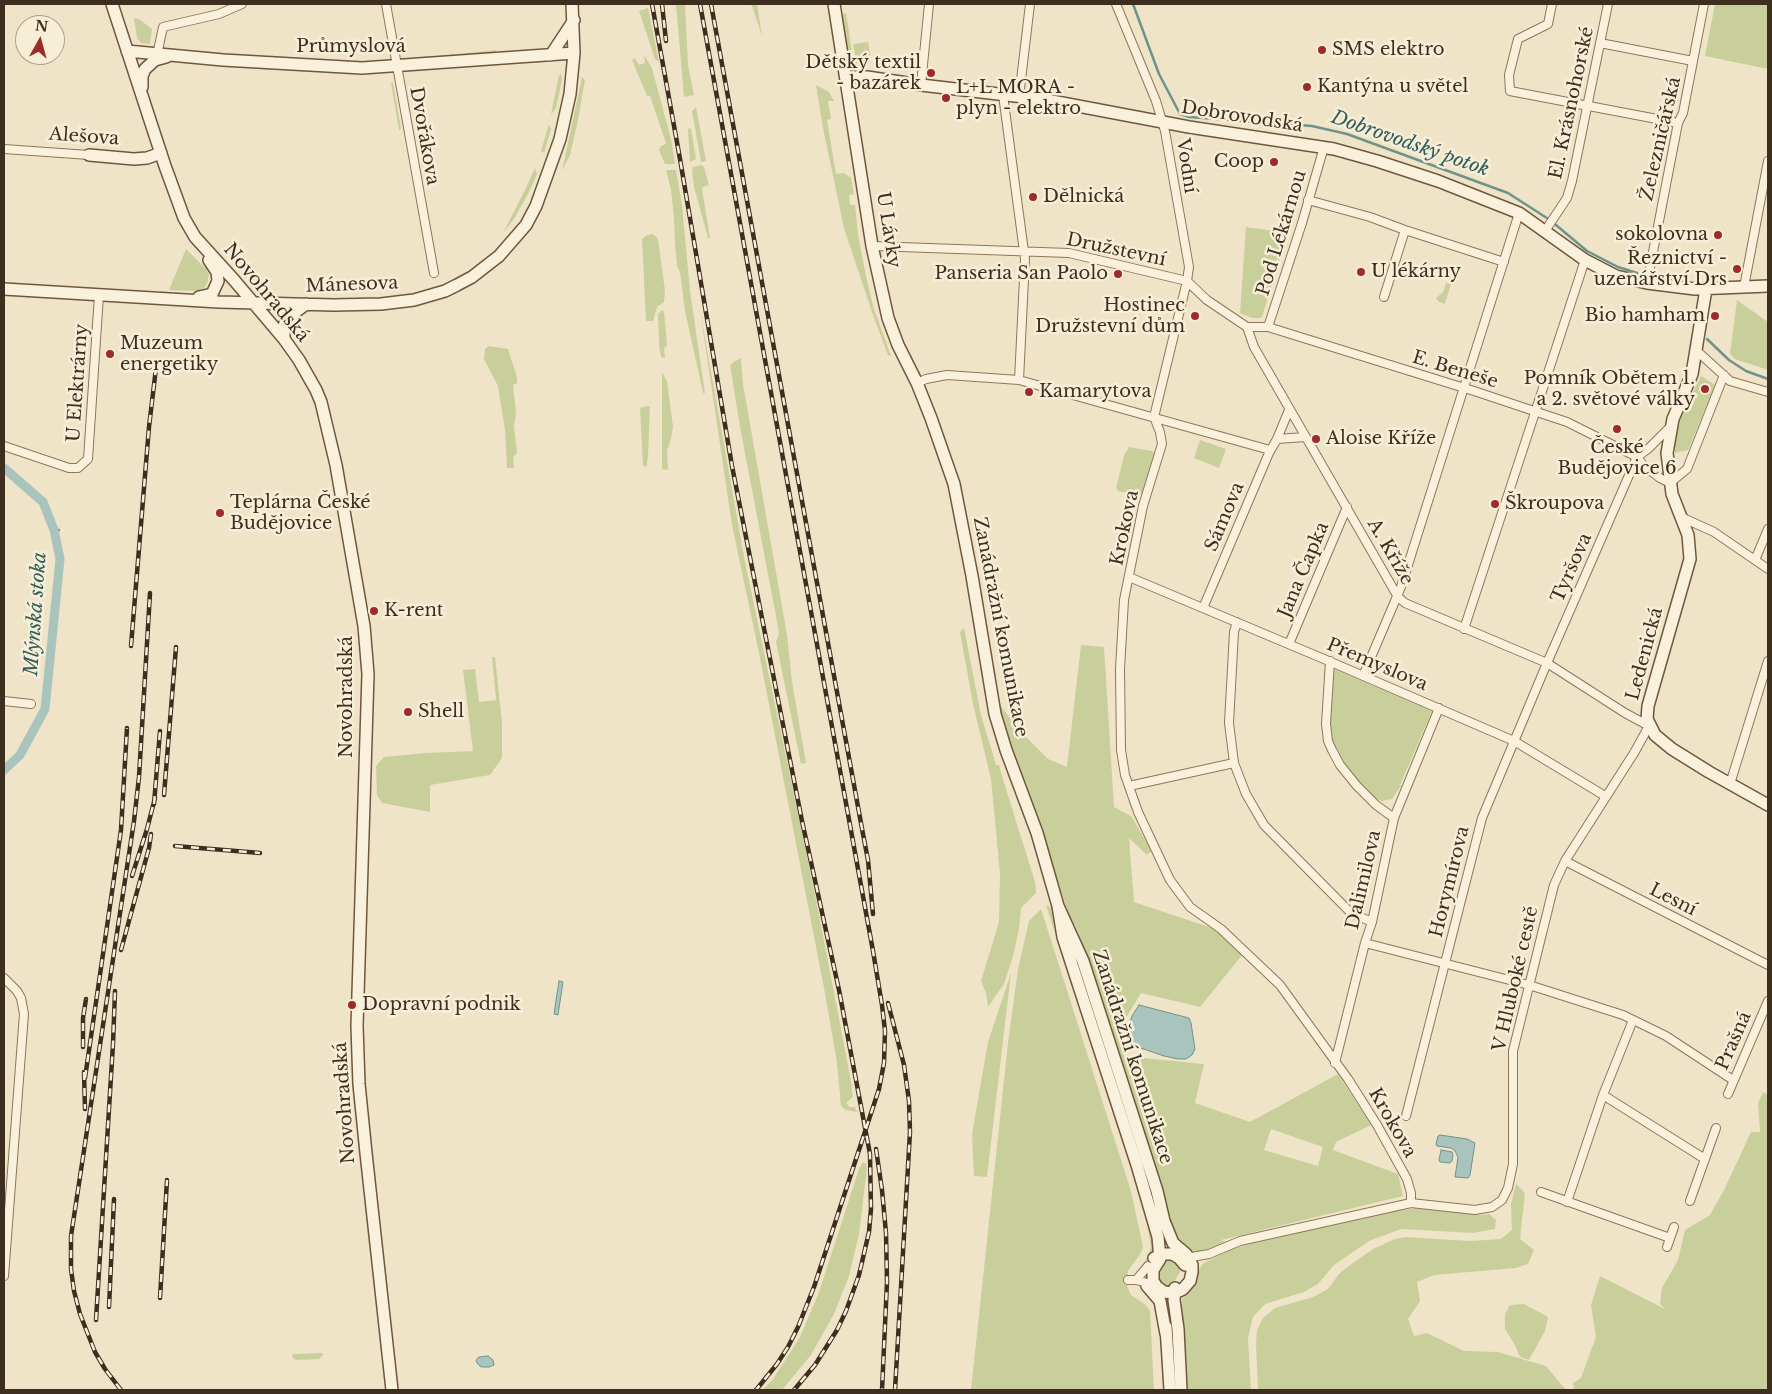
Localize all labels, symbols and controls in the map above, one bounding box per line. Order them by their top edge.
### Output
north arrow [15,15,65,65]
text: N [34,16,49,36]
street label: El. Krásnohorské [1545,25,1599,181]
street label: Průmyslová [296,36,406,58]
place label: SMS elektro [1332,39,1445,61]
marker: SMS elektro [1316,44,1328,56]
place label: Dětský textil - bazárek [805,52,921,94]
marker: Dětský textil - bazárek [925,67,937,79]
street label: Železničářská [1636,75,1686,203]
place label: Kantýna u světel [1317,76,1468,98]
place label: L+L MORA - plyn - elektro [956,77,1081,120]
marker: Kantýna u světel [1301,81,1313,93]
street label: Dvořákova [405,85,443,187]
marker: L+L MORA - plyn - elektro [940,92,952,104]
street label: Dobrovodská [1180,97,1304,137]
water label: Dobrovodský potok [1328,106,1492,182]
street label: Alešova [48,124,120,150]
street label: Vodní [1171,137,1201,195]
place label: Coop [1214,151,1264,173]
marker: Coop [1268,156,1280,168]
street label: Pod Lékárnou [1253,168,1311,298]
place label: Dělnická [1043,186,1124,208]
street label: U Lávky [871,190,905,270]
marker: Dělnická [1027,191,1039,203]
place label: sokolovna [1615,224,1708,246]
street label: Družstevní [1064,229,1168,271]
marker: sokolovna [1712,229,1724,241]
street label: Novohradská [219,239,313,347]
place label: Řeznictví - uzenářství Drs [1594,248,1727,290]
place label: U lékárny [1371,261,1461,283]
place label: Panseria San Paolo [934,263,1108,285]
marker: Řeznictví - uzenářství Drs [1731,263,1743,275]
marker: U lékárny [1355,266,1367,278]
marker: Panseria San Paolo [1112,268,1124,280]
street label: Mánesova [305,273,399,297]
place label: Hostinec Družstevní dům [1035,295,1185,338]
place label: Bio hamham [1585,305,1705,327]
marker: Hostinec Družstevní dům [1189,310,1201,322]
marker: Bio hamham [1709,310,1721,322]
street label: U Elektrárny [63,323,93,443]
place label: Muzeum energetiky [120,333,218,376]
street label: E. Beneše [1410,347,1500,393]
marker: Muzeum energetiky [104,348,116,360]
place label: Pomník Obětem 1. a 2. světové války [1524,368,1695,410]
place label: Kamarytova [1039,381,1151,403]
marker: Pomník Obětem 1. a 2. světové války [1699,383,1711,395]
marker: Kamarytova [1023,386,1035,398]
marker: České Budějovice 6 [1611,423,1623,435]
place label: Aloise Kříže [1326,428,1436,450]
marker: Aloise Kříže [1310,433,1322,445]
place label: České Budějovice 6 [1558,437,1676,479]
street label: Sámova [1201,479,1249,555]
street label: Krokova [1106,488,1144,568]
place label: Teplárna České Budějovice [230,492,371,534]
place label: Škroupova [1505,493,1604,515]
marker: Škroupova [1489,498,1501,510]
marker: Teplárna České Budějovice [214,507,226,519]
street label: Zanádražní komunikace [968,515,1032,739]
street label: A. Kříže [1362,515,1418,589]
street label: Jana Čapka [1274,519,1334,621]
street label: Tyršova [1547,530,1597,606]
water label: Mlýnská stoka [20,551,52,677]
place label: K-rent [384,600,444,622]
marker: K-rent [368,605,380,617]
street label: Ledenická [1622,605,1668,703]
street label: Přemyslova [1323,634,1431,696]
street label: Novohradská [336,636,358,758]
place label: Shell [418,701,464,723]
marker: Shell [402,706,414,718]
street label: Horymírova [1426,824,1474,940]
street label: Dalimilova [1342,828,1386,932]
street label: Lesní [1646,879,1700,921]
street label: V Hluboké cestě [1489,904,1543,1054]
street label: Zanádražní komunikace [1087,947,1177,1167]
place label: Dopravní podnik [362,994,521,1016]
marker: Dopravní podnik [346,999,358,1011]
street label: Prašná [1712,1009,1756,1073]
street label: Novohradská [330,1042,360,1164]
street label: Krokova [1363,1084,1421,1162]

